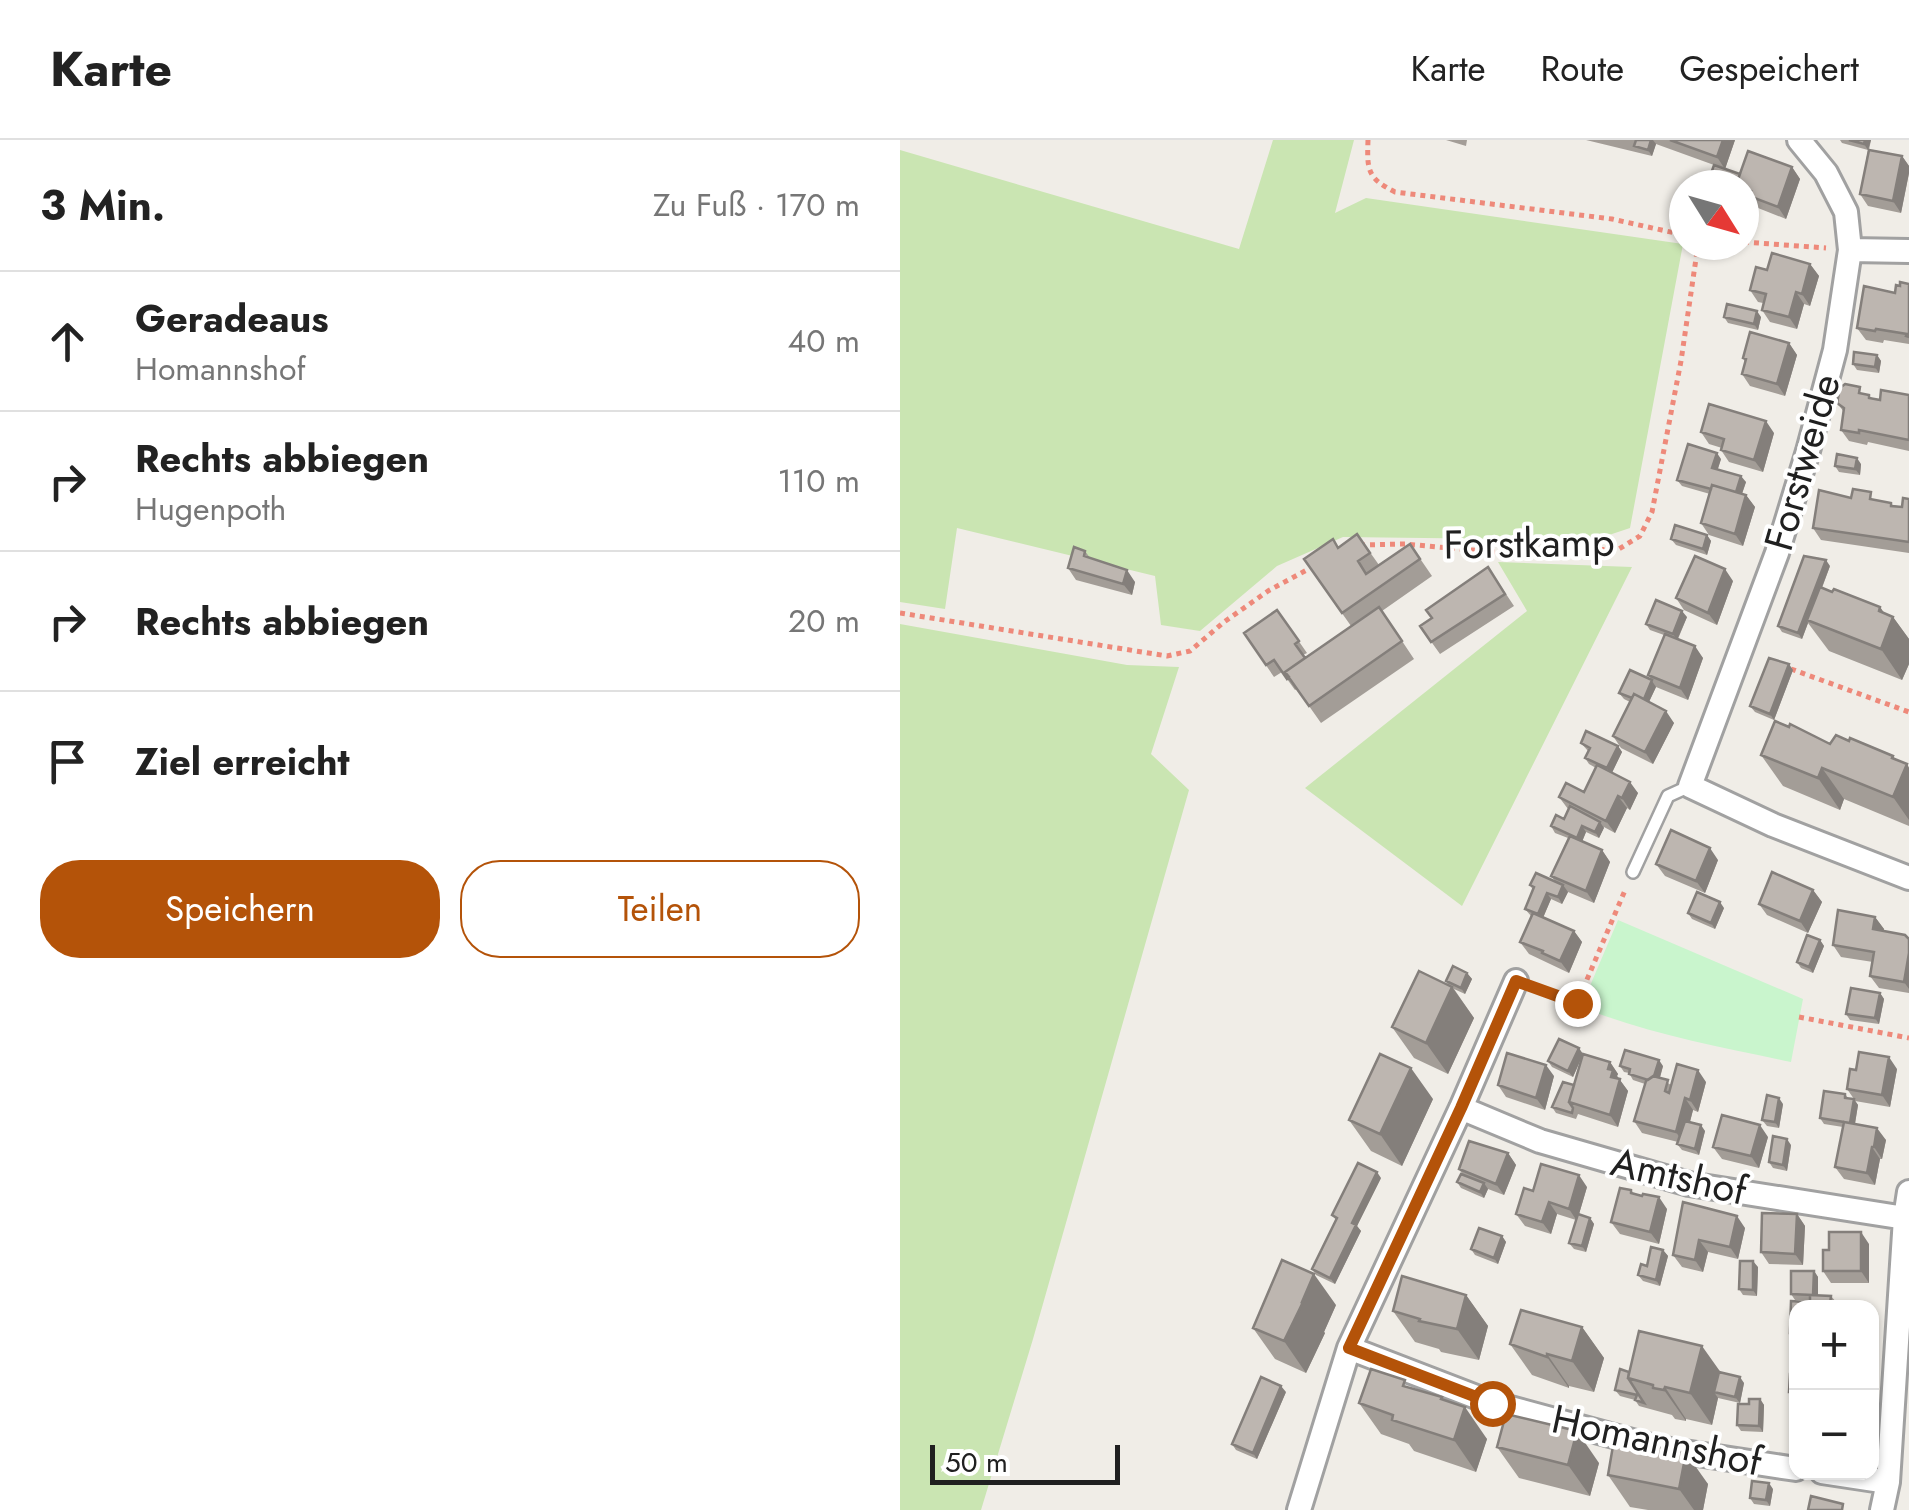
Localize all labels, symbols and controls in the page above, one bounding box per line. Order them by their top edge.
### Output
text: Karte [50,35,172,104]
text: Karte [1411,44,1486,94]
text: Route [1541,44,1624,94]
text: Gespeichert [1679,44,1859,94]
north arrow [1669,170,1759,260]
text: 3 Min. [40,175,165,236]
text: Zu Fuß · 170 m [653,182,860,228]
text: Geradeaus [135,291,329,346]
icon: ahead [40,314,95,369]
text: 40 m [788,318,860,364]
text: Homannshof [135,346,306,392]
street label: Forstweide [1749,367,1855,557]
text: Rechts abbiegen [135,431,429,486]
icon: right [40,454,95,509]
text: 110 m [777,458,860,504]
text: Hugenpoth [135,486,286,532]
street label: Forstkamp [1443,513,1615,573]
icon: right [40,594,95,649]
text: Rechts abbiegen [135,594,429,649]
text: 20 m [788,598,860,644]
icon: arrive [40,734,95,789]
text: Ziel erreicht [135,734,350,789]
button: Speichern [40,860,440,958]
button: Teilen [460,860,860,958]
route end [1555,981,1601,1027]
street label: Amtshof [1605,1132,1754,1220]
map controls [1789,1300,1879,1480]
button: + [1789,1300,1879,1390]
route start [1470,1381,1516,1427]
street label: Homannshof [1547,1389,1769,1491]
button: − [1789,1390,1879,1480]
scale bar [930,1440,1120,1484]
text: 50 m [945,1442,1008,1483]

